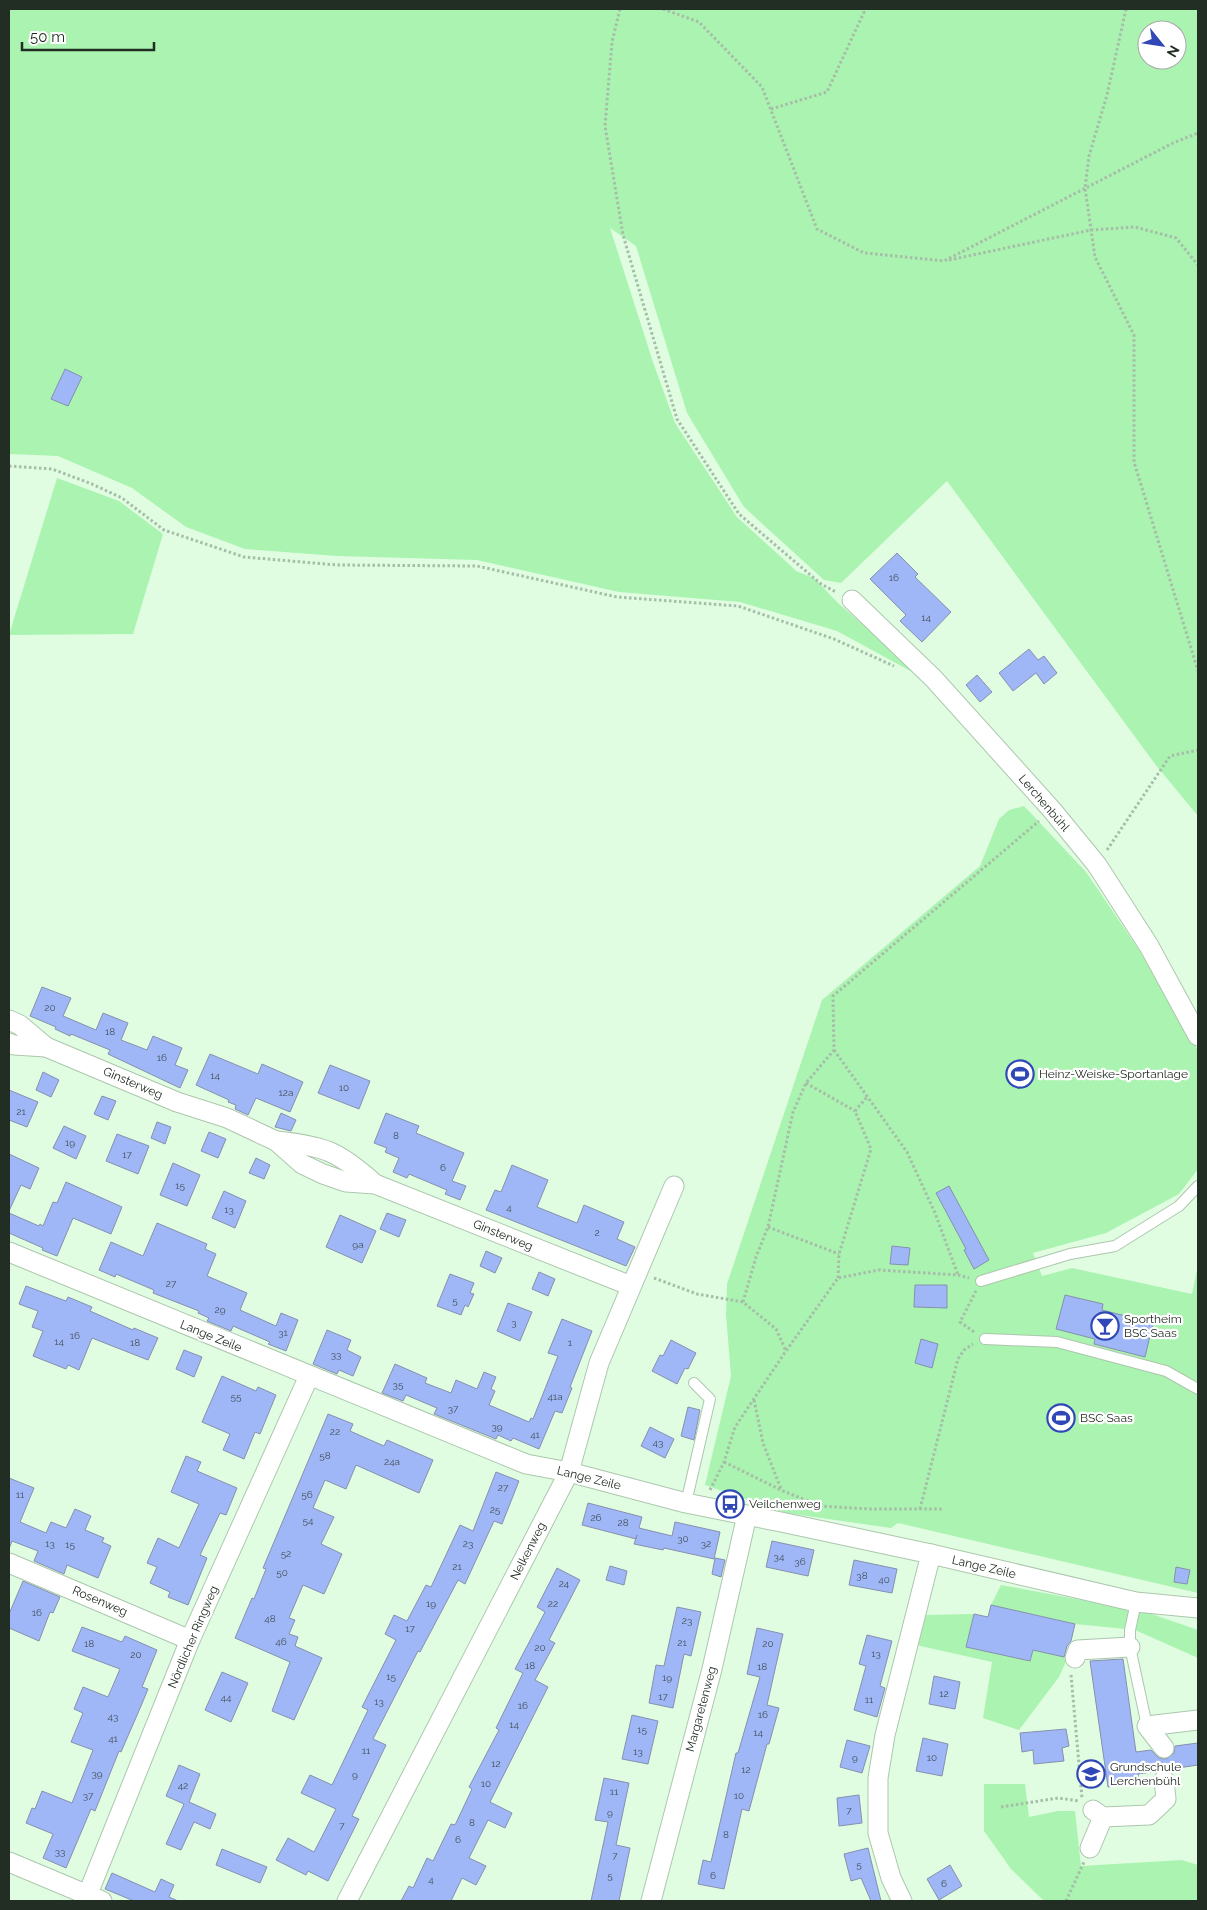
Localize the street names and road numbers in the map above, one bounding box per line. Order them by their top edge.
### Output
street label: Lerchenbühl [1016,772,1073,835]
street label: Ginsterweg [101,1064,165,1102]
street label: Ginsterweg [471,1217,535,1253]
street label: Lange Zeile [178,1317,244,1355]
street label: Lange Zeile [556,1463,622,1493]
street label: Nelkenweg [507,1520,549,1582]
street label: Lange Zeile [951,1553,1017,1581]
street label: Rosenweg [70,1583,130,1619]
street label: Nördlicher Ringweg [165,1584,221,1690]
street label: Margaretenweg [683,1665,719,1753]

